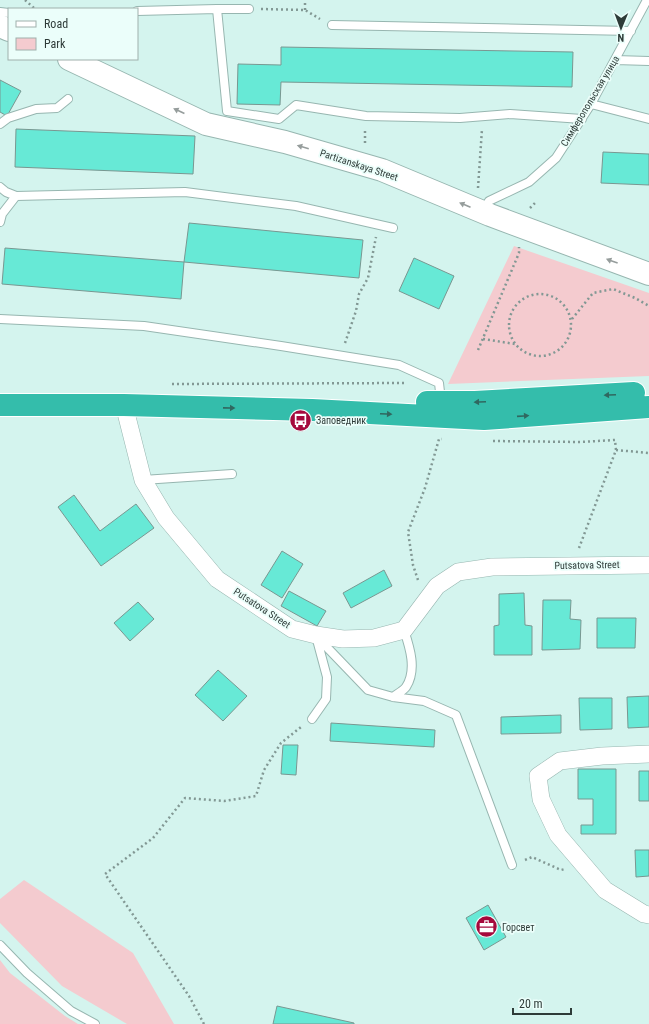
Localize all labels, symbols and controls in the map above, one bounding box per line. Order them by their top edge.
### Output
legend [8,8,138,60]
north arrow [601,8,641,48]
text: Road [44,17,68,31]
text: N [617,31,624,44]
text: Park [44,37,66,51]
street label: Симферопольская улица [559,54,621,148]
one-way arrow [173,108,184,114]
one-way arrow [297,144,309,150]
street label: Partizanskaya Street [319,147,399,183]
one-way arrow [458,201,470,207]
one-way arrow [606,257,618,263]
one-way arrow [604,391,616,398]
one-way arrow [473,399,486,405]
one-way arrow [223,405,235,412]
bus stop icon: Заповедник [288,407,314,433]
one-way arrow [380,411,393,417]
one-way arrow [517,413,529,420]
place label: Заповедник [316,415,366,426]
street label: Putsatova Street [554,559,620,571]
street label: Putsatova Street [232,586,292,630]
office icon: Горсвет [473,914,499,940]
place label: Горсвет [502,922,534,933]
scale bar [513,990,571,1016]
text: 20 m [519,997,543,1011]

